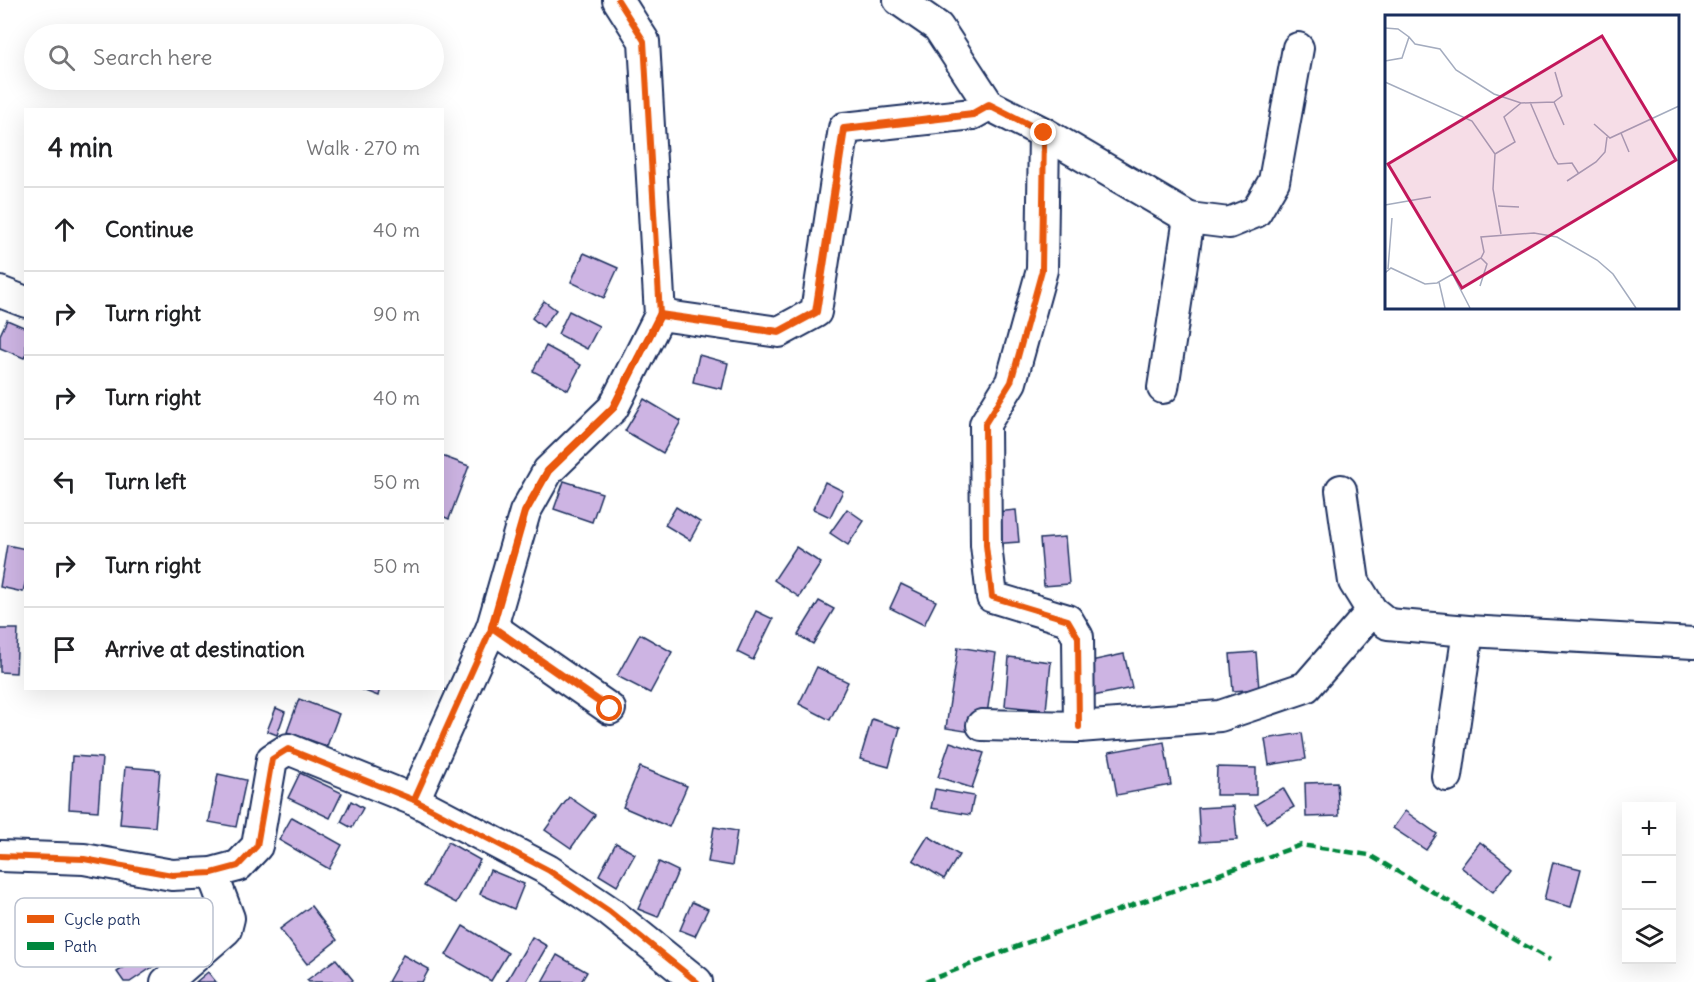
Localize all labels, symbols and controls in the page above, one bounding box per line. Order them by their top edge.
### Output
inset map [1385,15,1679,309]
search box [24,24,444,90]
icon: search [45,41,78,74]
text: Search here [93,43,212,71]
route end [1030,119,1056,145]
text: 4 min [48,131,113,164]
text: Walk · 270 m [306,135,420,160]
icon: ahead [48,213,81,246]
text: Continue [105,215,194,243]
text: 40 m [373,217,420,242]
icon: right [48,297,81,330]
text: Turn right [105,299,201,327]
text: 90 m [373,301,420,326]
icon: right [48,381,81,414]
text: Turn right [105,383,201,411]
text: 40 m [373,385,420,410]
icon: left [48,465,81,498]
text: Turn left [105,467,186,495]
text: 50 m [373,469,420,494]
icon: right [48,549,81,582]
text: Turn right [105,551,201,579]
text: 50 m [373,553,420,578]
icon: arrive [48,633,81,666]
text: Arrive at destination [105,635,305,663]
route start [596,695,622,721]
map controls [1622,802,1676,964]
button: + [1622,802,1676,856]
button: − [1622,856,1676,910]
legend [15,898,213,967]
text: Cycle path [64,909,140,929]
button: layers [1622,910,1676,964]
text: Path [64,936,97,956]

